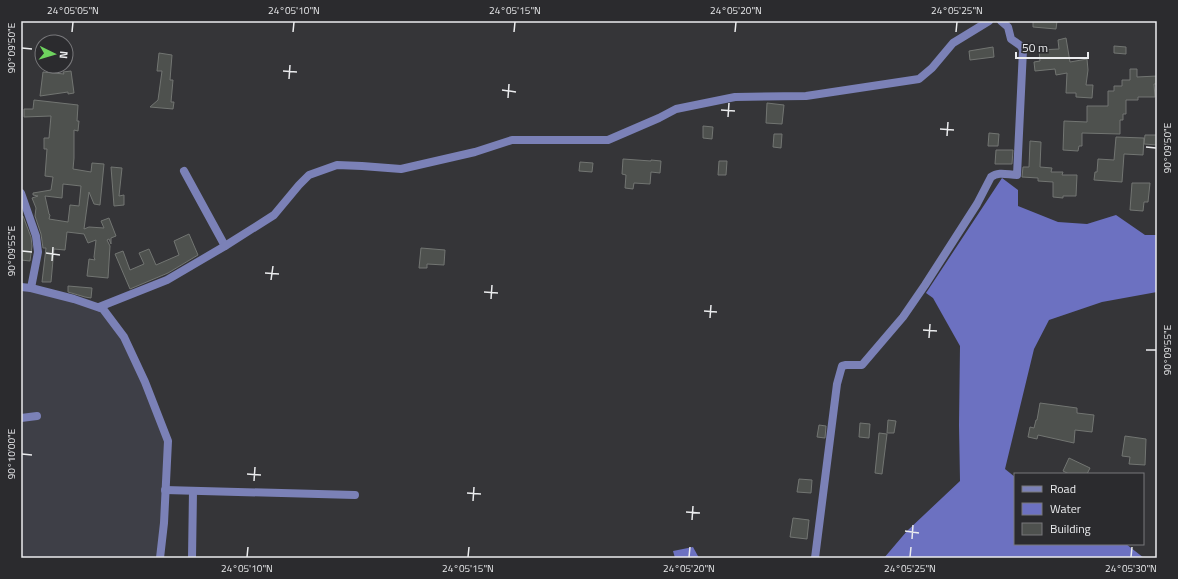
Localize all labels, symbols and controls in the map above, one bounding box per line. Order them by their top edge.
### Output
text: 24°05'05"N [47,3,99,18]
text: 24°05'10"N [268,3,320,18]
text: 24°05'15"N [489,3,541,18]
text: 24°05'20"N [710,3,762,18]
text: 24°05'25"N [931,3,983,18]
text: 90°09'50"E [4,22,19,73]
north arrow [34,34,74,74]
scale bar [1016,34,1088,60]
text: 50 m [1022,38,1048,57]
text: N [56,50,72,59]
text: 90°09'50"E [1160,122,1175,173]
text: 90°09'55"E [4,225,19,276]
text: 90°09'55"E [1160,324,1175,375]
text: 90°10'00"E [4,428,19,479]
legend [1014,473,1144,545]
text: Road [1050,479,1076,498]
text: Water [1050,499,1081,518]
text: Building [1050,519,1091,538]
text: 24°05'10"N [221,561,273,576]
text: 24°05'15"N [442,561,494,576]
text: 24°05'20"N [663,561,715,576]
text: 24°05'25"N [884,561,936,576]
text: 24°05'30"N [1105,561,1157,576]

